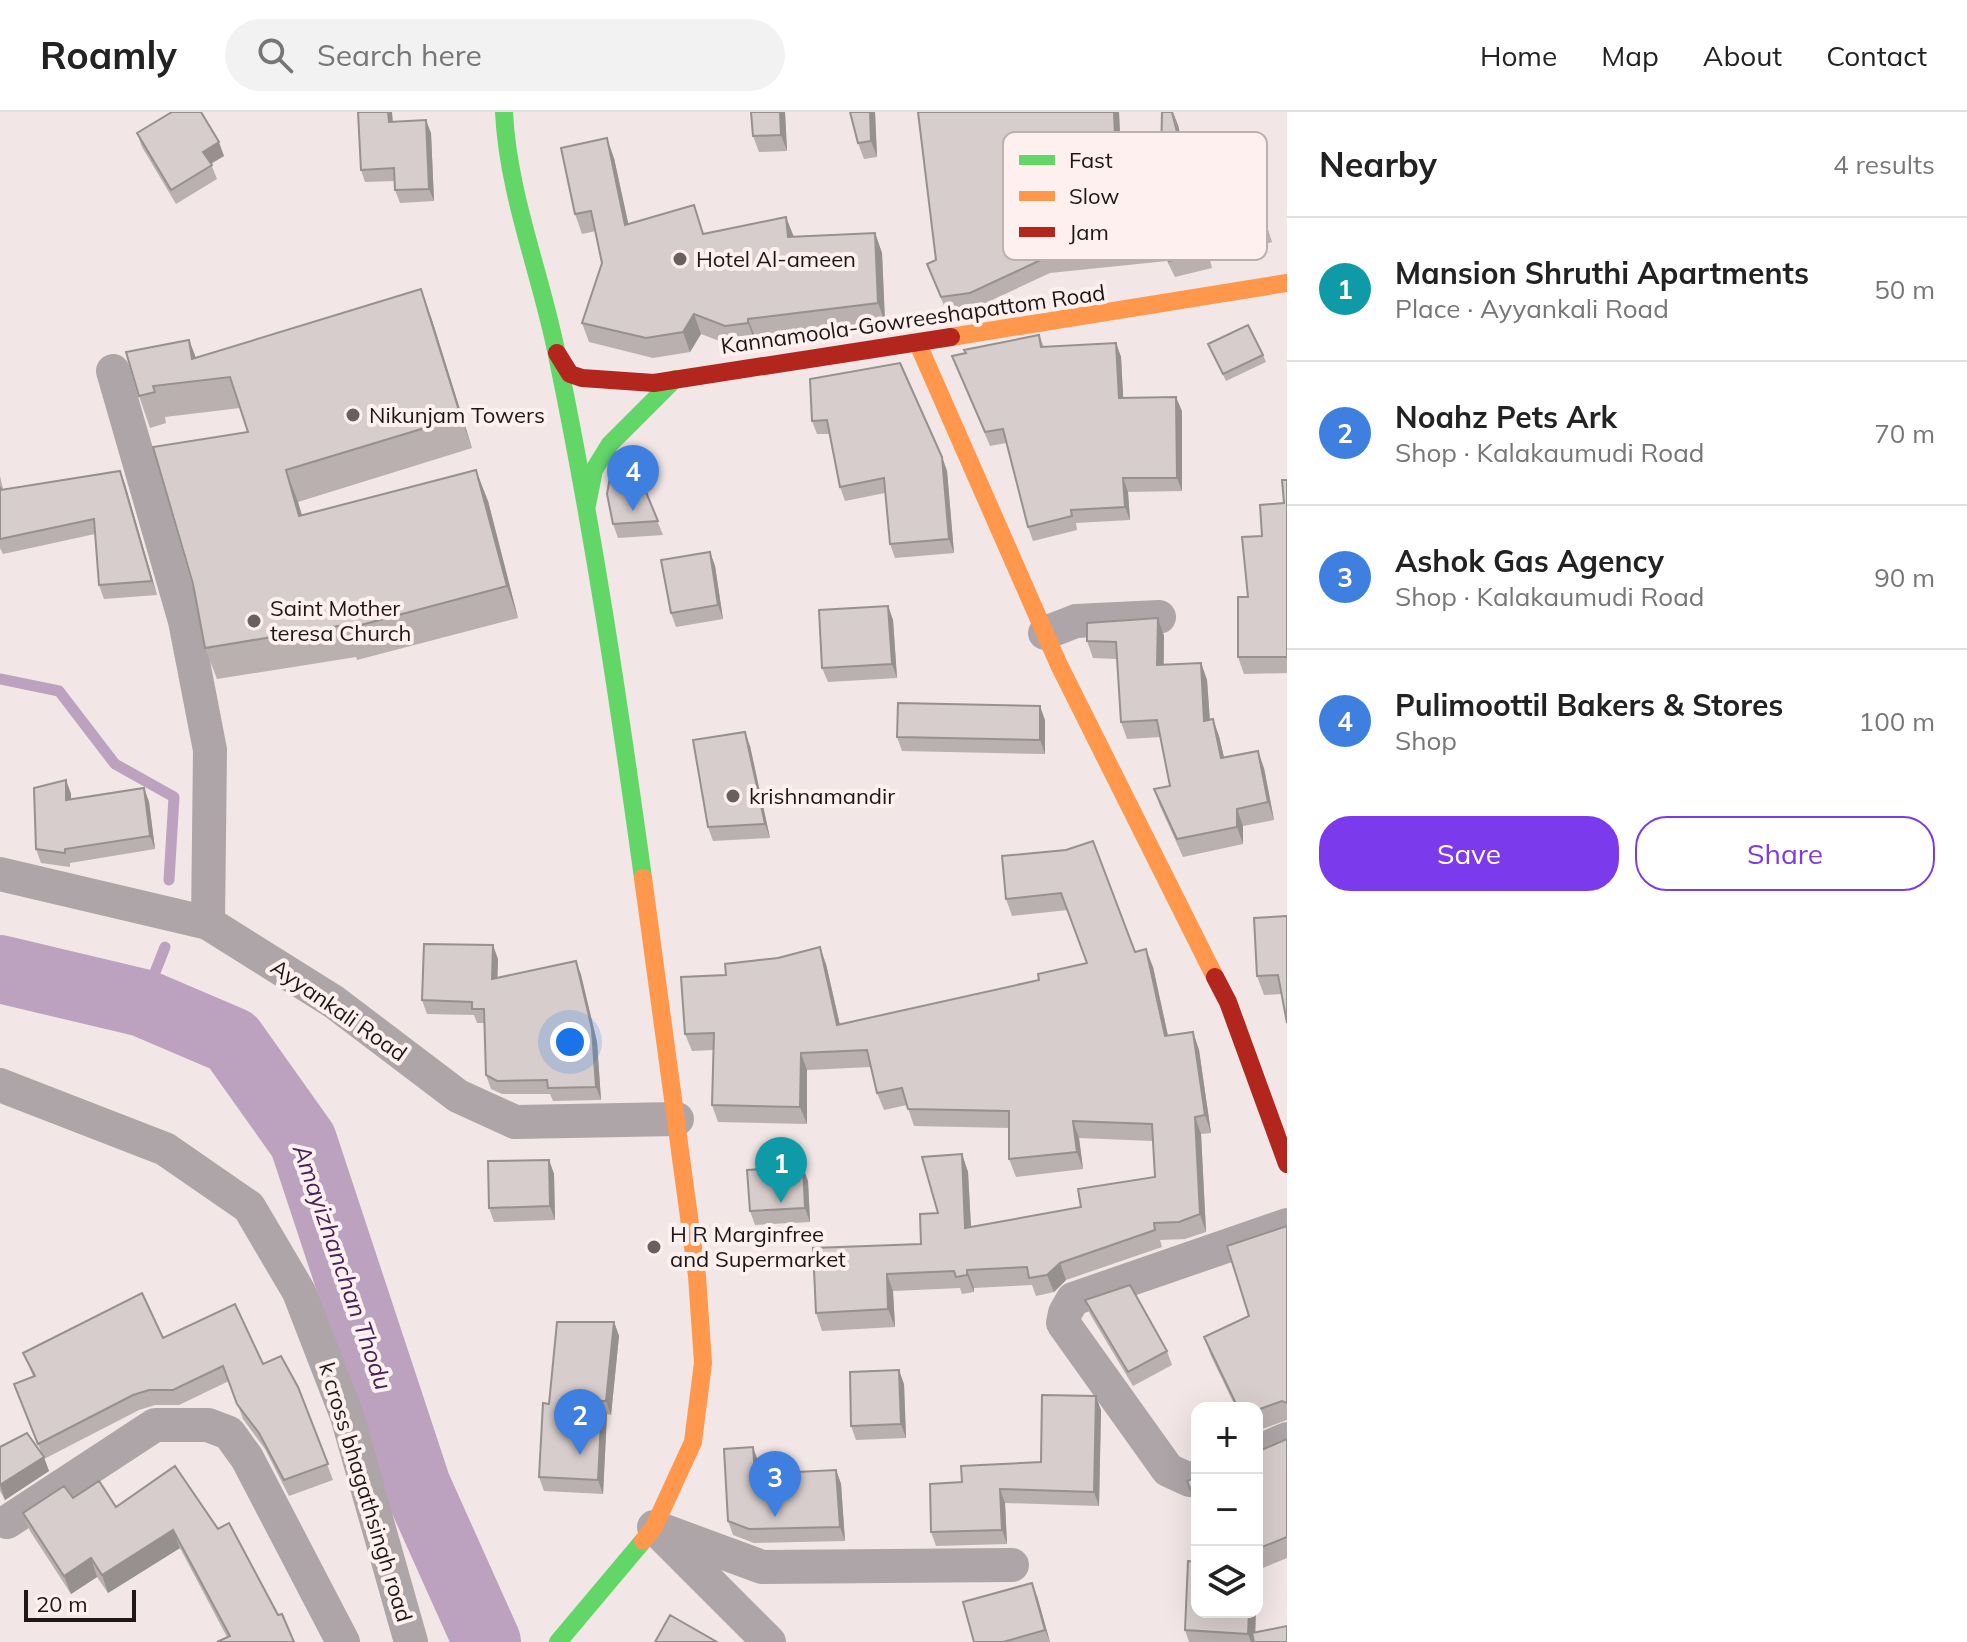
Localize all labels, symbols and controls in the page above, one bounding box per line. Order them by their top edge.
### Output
search box [225,19,785,91]
text: Roamly [40,31,177,79]
icon: search [253,33,297,77]
text: Search here [317,36,482,74]
text: Home [1480,38,1557,73]
text: Map [1601,38,1659,73]
text: About [1703,38,1782,73]
text: Contact [1826,38,1927,73]
legend [1003,132,1267,260]
text: Nearby [1319,143,1437,186]
text: Fast [1069,146,1113,174]
text: 4 results [1833,148,1935,181]
text: Slow [1069,182,1119,210]
text: Jam [1069,218,1109,246]
place label: Hotel Al-ameen [696,245,856,273]
marker: Hotel Al-ameen [671,250,689,268]
text: Mansion Shruthi Apartments [1395,254,1809,292]
text: 1 [1337,273,1353,306]
text: 50 m [1874,273,1935,306]
street label: Kannamoola-Gowreeshapattom Road [719,278,1107,360]
text: Place · Ayyankali Road [1395,292,1669,325]
text: Noahz Pets Ark [1395,398,1617,436]
place label: Nikunjam Towers [369,401,545,429]
marker: Nikunjam Towers [344,406,362,424]
text: 2 [1337,417,1353,450]
text: 70 m [1874,417,1935,450]
text: Shop · Kalakaumudi Road [1395,436,1704,469]
pin: 4 [607,445,659,511]
text: Ashok Gas Agency [1395,542,1664,580]
text: 3 [1337,561,1353,594]
text: 90 m [1874,561,1935,594]
text: Shop · Kalakaumudi Road [1395,580,1704,613]
place label: Saint Mother teresa Church [270,594,412,647]
marker: Saint Mother teresa Church [245,612,263,630]
text: Pulimoottil Bakers & Stores [1395,686,1783,724]
text: 4 [1337,705,1353,738]
text: 100 m [1859,705,1935,738]
text: Shop [1395,724,1457,757]
place label: krishnamandir [749,782,895,810]
marker: krishnamandir [724,787,742,805]
button: Save [1319,816,1619,891]
button: Share [1635,816,1935,891]
street label: Ayyankali Road [266,953,412,1067]
your location [550,1022,590,1062]
pin: 1 [755,1137,807,1203]
water label: Amayizhanchan Thodu [287,1139,399,1394]
place label: H R Marginfree and Supermarket [670,1220,846,1273]
marker: H R Marginfree and Supermarket [645,1238,663,1256]
street label: k cross bhagathsingh road [313,1359,419,1625]
pin: 2 [554,1389,606,1455]
map controls [1191,1402,1263,1618]
button: + [1191,1402,1263,1474]
pin: 3 [749,1451,801,1517]
button: − [1191,1474,1263,1546]
button: layers [1191,1546,1263,1618]
scale bar [24,1586,136,1622]
text: 20 m [36,1590,87,1618]

